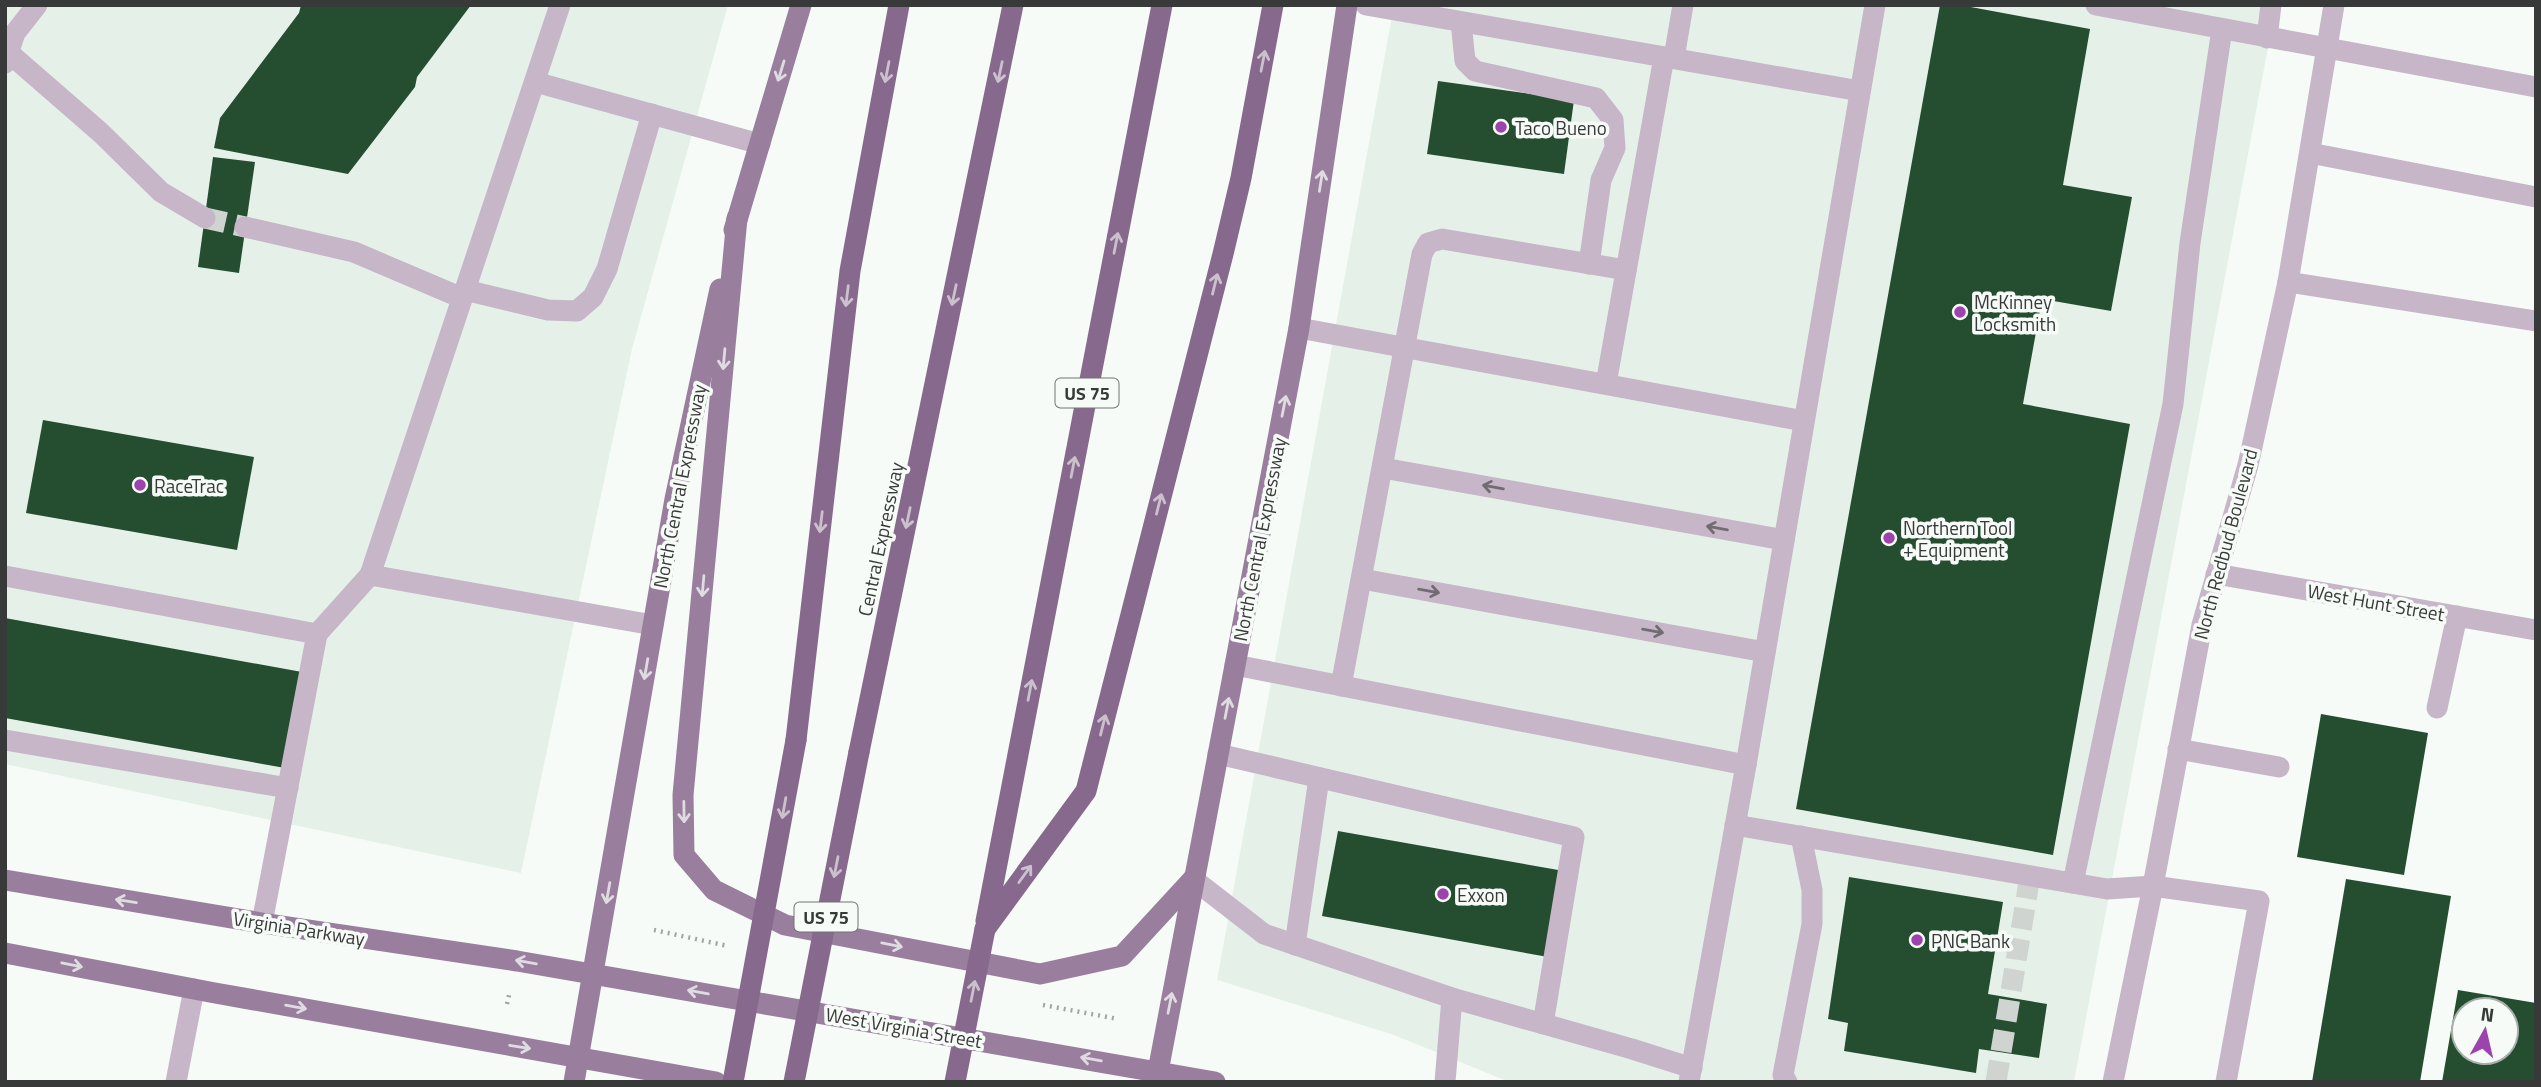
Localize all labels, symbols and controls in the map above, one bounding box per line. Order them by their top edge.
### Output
one-way arrow [1257,50,1270,73]
one-way arrow [774,59,787,81]
one-way arrow [880,60,893,83]
one-way arrow [992,60,1006,83]
place label: Taco Bueno [1515,113,1607,142]
marker: Taco Bueno [1493,119,1509,135]
one-way arrow [1315,170,1328,193]
one-way arrow [1110,232,1123,255]
one-way arrow [1210,273,1223,295]
one-way arrow [946,283,960,306]
one-way arrow [840,284,853,307]
place label: McKinney Locksmith [1974,287,2056,338]
marker: McKinney Locksmith [1952,304,1968,320]
one-way arrow [717,347,730,370]
road number: US 75 [1056,379,1118,408]
street label: North Central Expressway [645,381,713,591]
one-way arrow [1278,395,1291,418]
street label: North Central Expressway [1225,434,1293,644]
street label: North Redbud Boulevard [2186,445,2264,643]
one-way arrow [1067,456,1080,479]
street label: Central Expressway [850,459,910,619]
place label: RaceTrac [154,471,224,500]
marker: RaceTrac [132,477,148,493]
one-way arrow [1482,480,1505,494]
one-way arrow [1153,493,1166,516]
one-way arrow [900,506,914,529]
one-way arrow [814,510,827,533]
place label: Northern Tool + Equipment [1903,513,2013,564]
one-way arrow [1706,521,1729,534]
marker: Northern Tool + Equipment [1881,530,1897,546]
one-way arrow [696,574,709,597]
street label: West Hunt Street [2305,576,2447,628]
one-way arrow [1417,585,1440,598]
one-way arrow [1641,625,1664,639]
one-way arrow [639,657,652,680]
one-way arrow [1024,679,1038,702]
one-way arrow [1220,697,1234,720]
one-way arrow [1097,714,1110,736]
one-way arrow [777,796,790,818]
one-way arrow [677,801,690,824]
one-way arrow [829,855,843,878]
one-way arrow [1018,865,1032,884]
place label: Exxon [1457,880,1505,909]
one-way arrow [600,881,614,904]
marker: Exxon [1435,886,1451,902]
one-way arrow [115,894,138,907]
road number: US 75 [794,902,858,932]
street label: Virginia Parkway [231,903,367,953]
place label: PNC Bank [1931,926,2010,955]
marker: PNC Bank [1909,932,1925,948]
one-way arrow [880,939,903,953]
one-way arrow [516,955,538,968]
one-way arrow [60,959,83,973]
one-way arrow [966,980,980,1003]
one-way arrow [687,985,709,998]
one-way arrow [1163,993,1177,1015]
north arrow [2450,996,2520,1066]
text: N [2479,998,2496,1029]
street label: West Virginia Street [823,999,985,1055]
one-way arrow [284,1001,307,1014]
one-way arrow [508,1041,531,1054]
one-way arrow [1080,1052,1103,1065]

